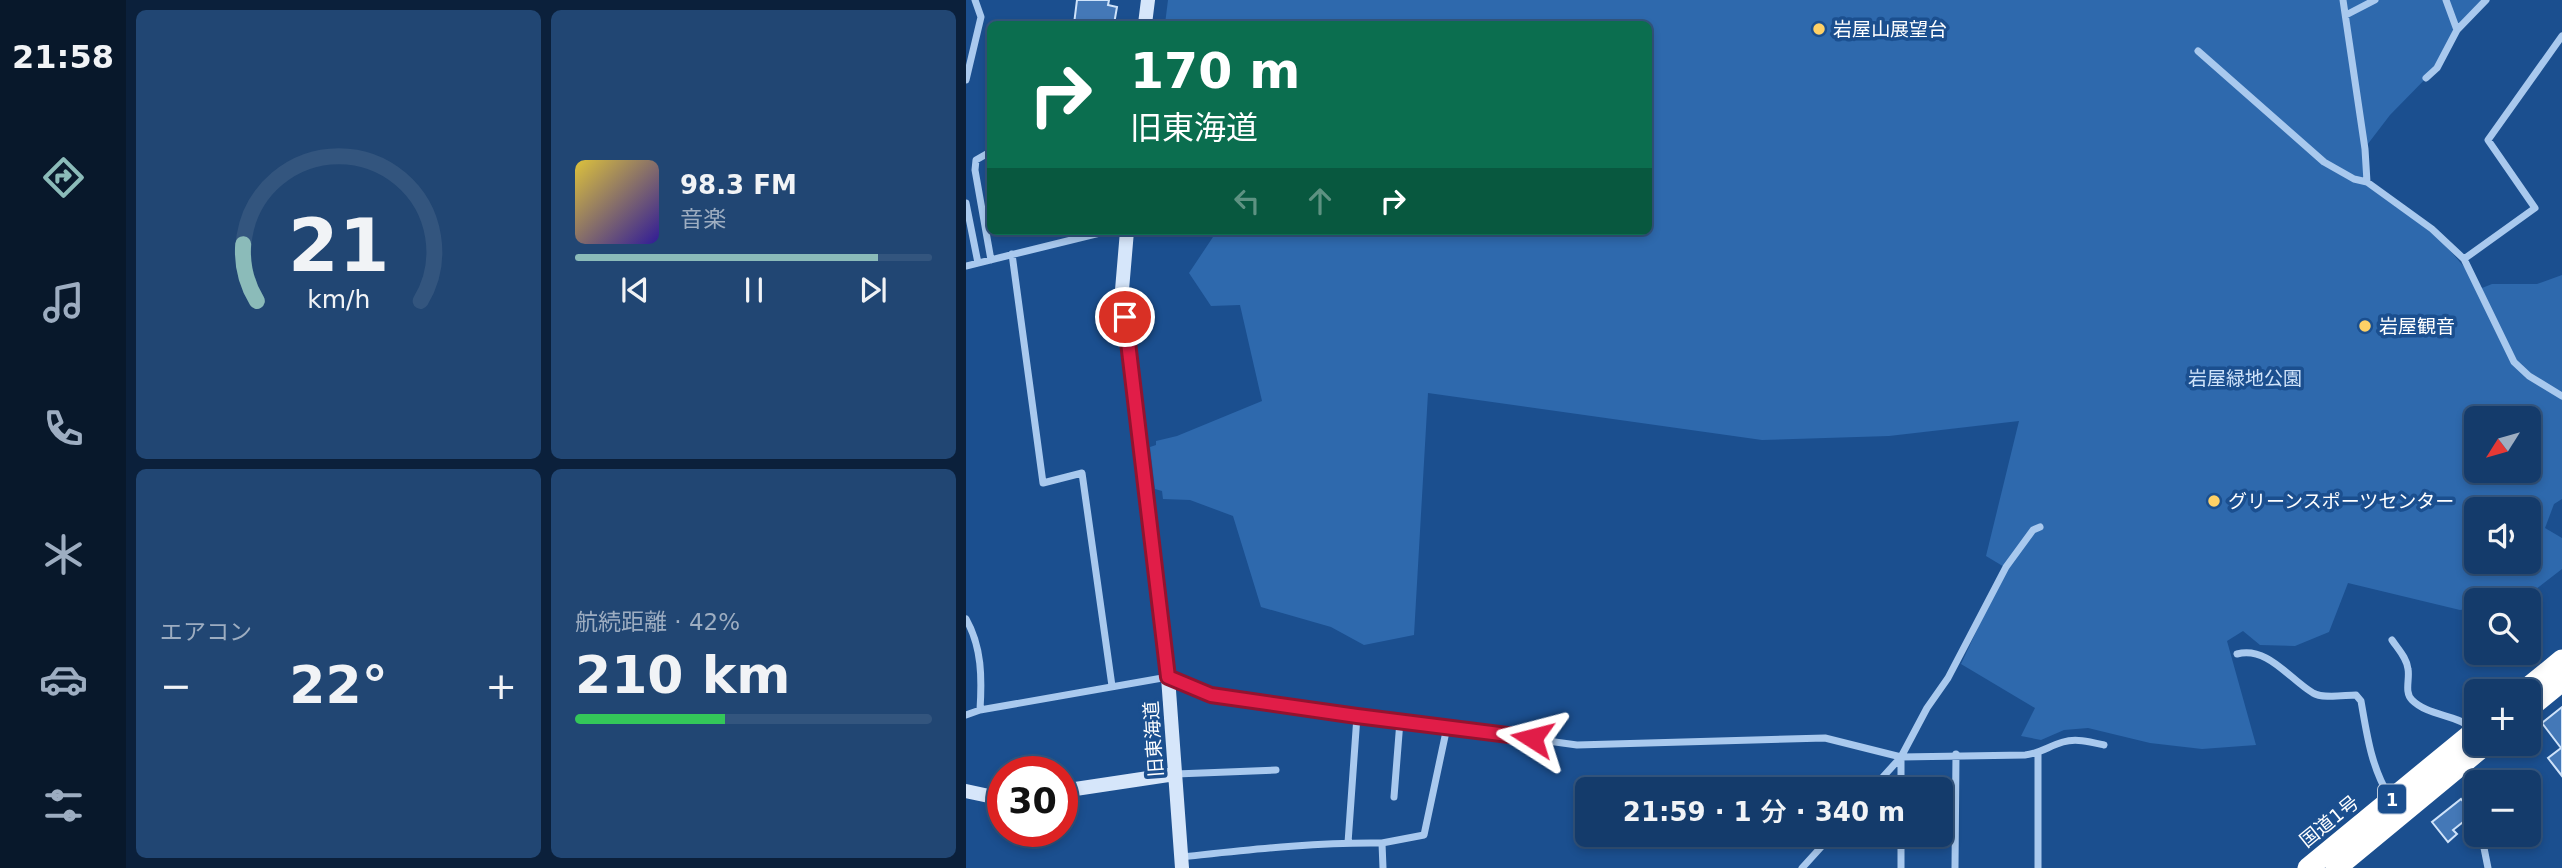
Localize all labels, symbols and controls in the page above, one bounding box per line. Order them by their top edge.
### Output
place label: 岩屋山展望台 [1833,18,1947,40]
marker: 岩屋山展望台 [1811,21,1827,37]
text: 21:58 [12,38,114,76]
text: 170 m [1130,43,1300,100]
icon: right [1015,49,1106,140]
text: 旧東海道 [1130,109,1258,147]
icon: directions [39,153,88,202]
text: 98.3 FM [680,170,797,200]
icon: left [1228,182,1266,220]
icon: ahead [1301,182,1339,220]
icon: right [1374,182,1412,220]
text: 21 [288,203,389,288]
text: 音楽 [680,206,726,232]
icon: previous [616,271,654,309]
icon: pause [735,271,773,309]
icon: next [854,271,892,309]
icon: music [39,278,88,327]
text: km/h [307,285,370,314]
pin [1095,287,1155,347]
icon: arrive [1106,298,1144,336]
place label: 岩屋観音 [2379,315,2455,337]
marker: 岩屋観音 [2357,318,2373,334]
park label: 岩屋緑地公園 [2188,367,2302,389]
icon: phone [39,404,88,453]
north arrow [2464,406,2541,483]
map controls [2464,406,2541,847]
place label: グリーンスポーツセンター [2228,490,2454,512]
marker: グリーンスポーツセンター [2206,493,2222,509]
button: sound [2464,497,2541,574]
icon: climate [39,530,88,579]
button: search [2464,588,2541,665]
text: 航続距離 · 42% [575,609,740,635]
text: エアコン [160,619,252,645]
text: 210 km [575,645,790,705]
icon: car [39,655,88,704]
text: 22° [289,655,388,715]
text: − [160,664,192,708]
text: + [485,664,517,708]
button: + [2464,679,2541,756]
street label: 旧東海道 [1139,700,1167,778]
position arrow [1495,701,1569,775]
speed limit sign: 30 [987,756,1078,847]
button: − [2464,770,2541,847]
icon: filters [39,781,88,830]
road number: 1 [2378,784,2406,814]
street label: 国道1号 [2295,791,2363,851]
text: 21:59 · 1 分 · 340 m [1623,797,1905,827]

